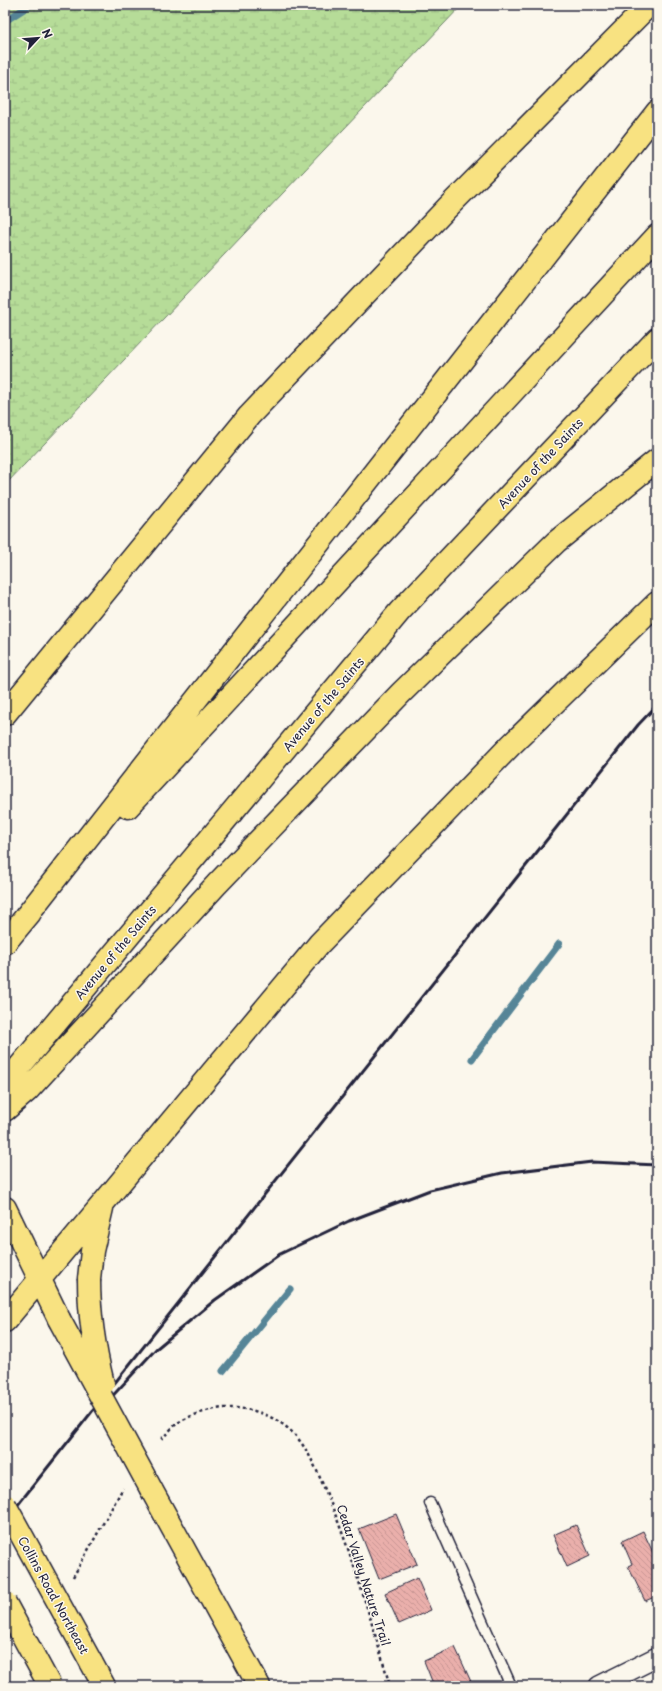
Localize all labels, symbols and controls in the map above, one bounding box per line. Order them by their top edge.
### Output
north arrow [18,18,58,58]
text: N [38,26,57,41]
street label: Avenue of the Saints [493,413,587,512]
street label: Avenue of the Saints [278,653,368,755]
street label: Avenue of the Saints [70,901,160,1003]
street label: Cedar Valley Nature Trail [333,1502,395,1648]
street label: Collins Road Northeast [14,1533,94,1657]

